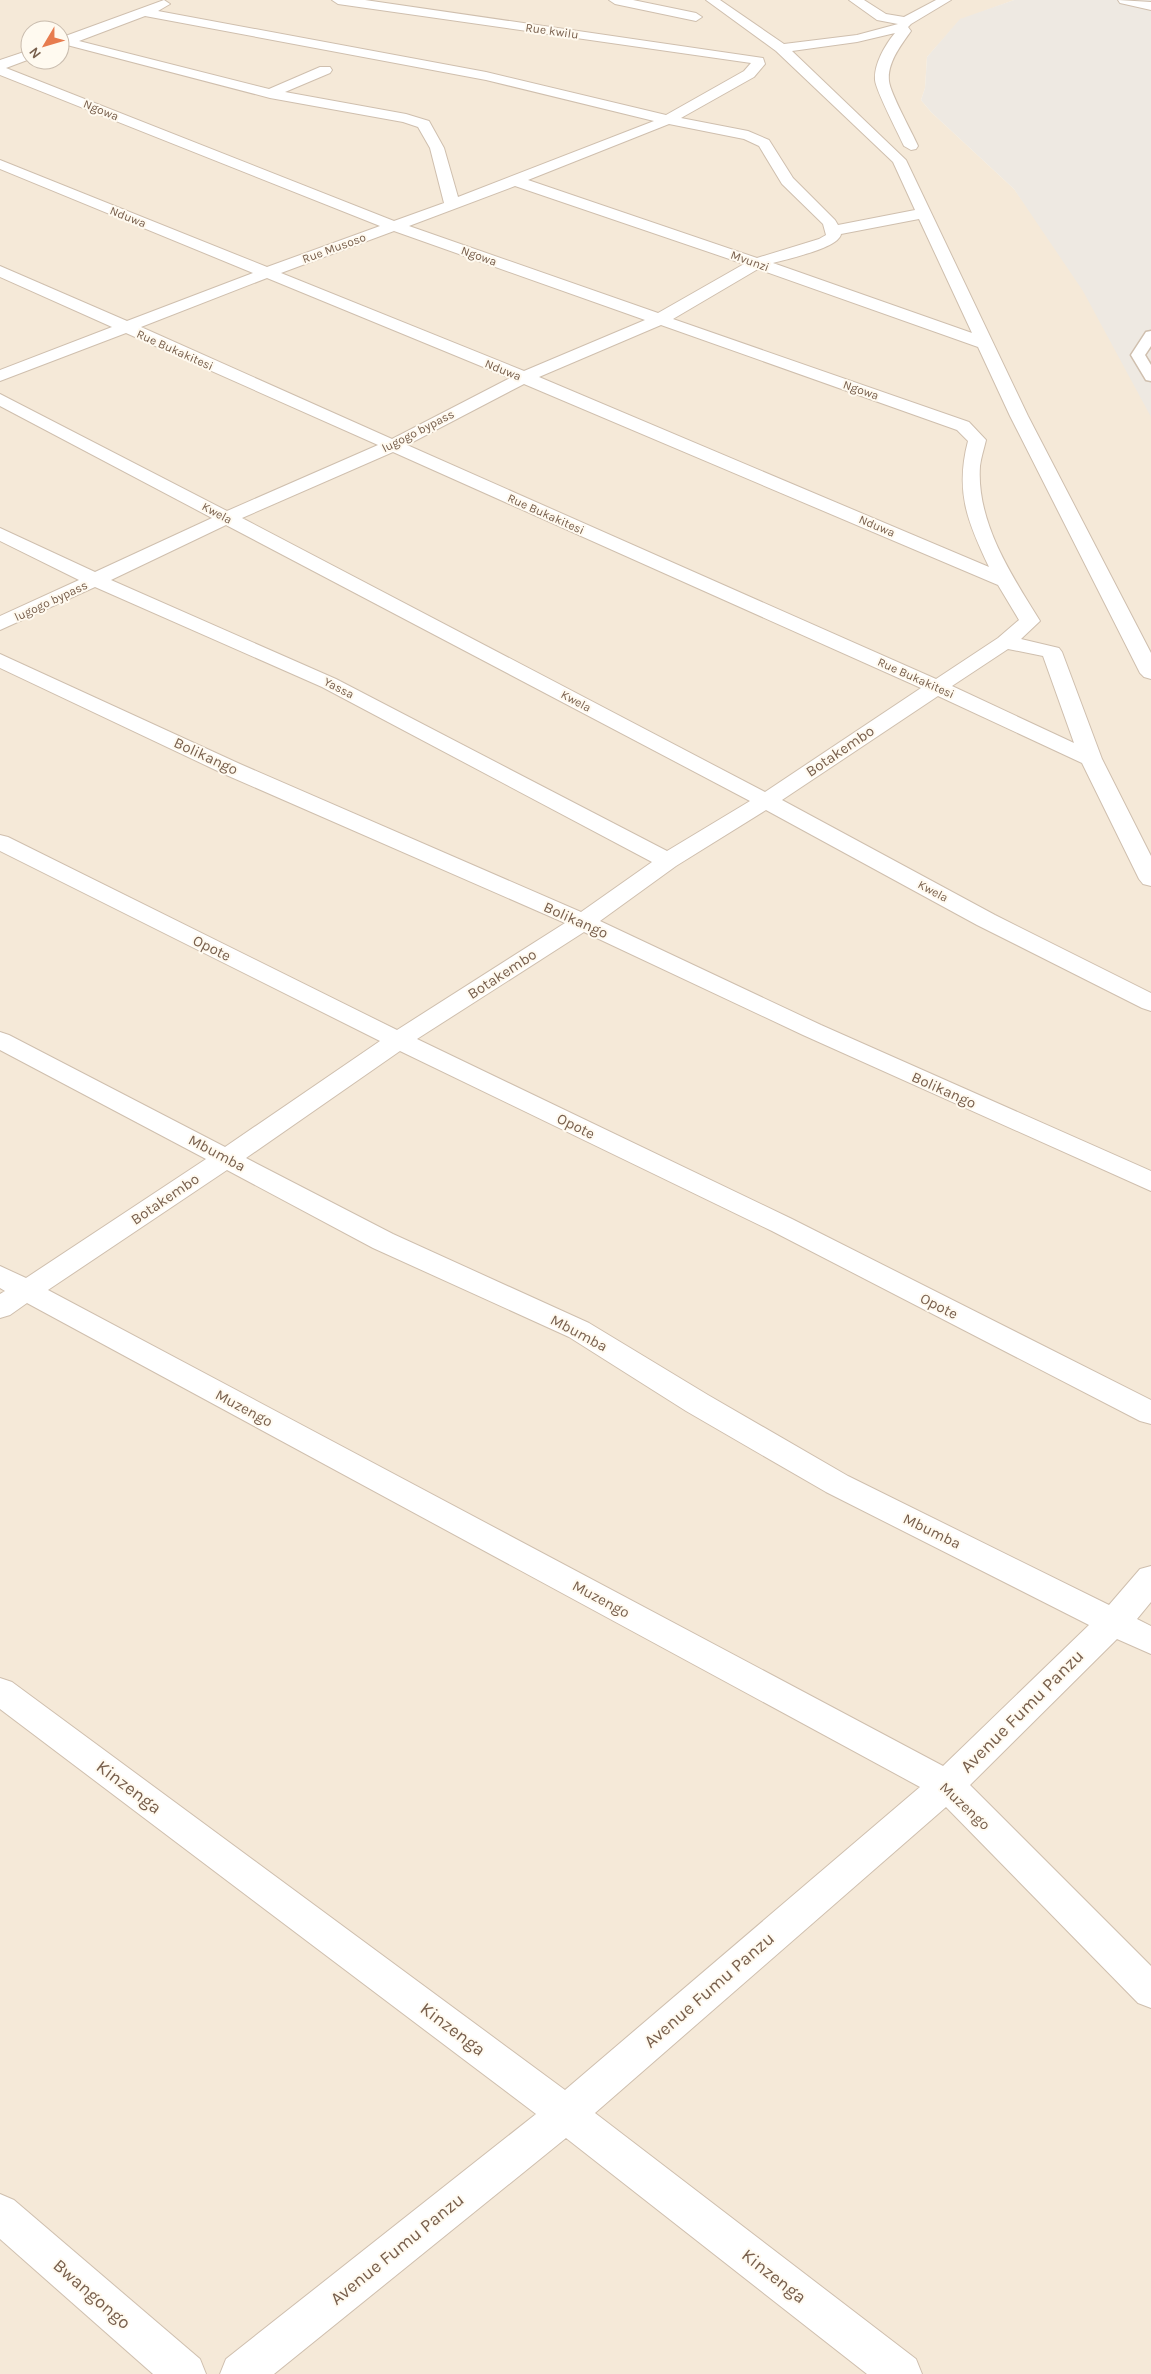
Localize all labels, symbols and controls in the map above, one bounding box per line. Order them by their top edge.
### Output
north arrow [20,20,70,70]
street label: Rue kwilu [525,20,579,42]
text: N [25,44,45,62]
street label: Ngowa [81,97,121,123]
street label: Nduwa [108,203,148,231]
street label: Rue Musoso [300,230,368,266]
street label: Ngowa [459,243,499,269]
street label: Mvunzi [729,248,771,274]
street label: Rue Bukakitesi [134,327,216,373]
street label: Nduwa [483,356,523,384]
street label: Ngowa [841,377,881,403]
street label: lugogo bypass [380,407,456,455]
street label: Rue Bukakitesi [505,491,587,537]
street label: Kwela [200,499,234,527]
street label: Nduwa [857,512,897,540]
street label: lugogo bypass [12,578,90,624]
street label: Rue Bukakitesi [875,655,957,701]
street label: Yassa [322,675,356,701]
street label: Kwela [559,687,593,715]
street label: Botakembo [802,722,878,780]
street label: Bolikango [171,733,241,779]
street label: Kwela [916,877,950,905]
street label: Bolikango [541,898,611,942]
street label: Opote [190,931,234,965]
street label: Botakembo [464,945,540,1003]
street label: Bolikango [909,1068,979,1112]
street label: Opote [554,1109,598,1143]
street label: Mbumba [185,1131,249,1175]
street label: Botakembo [127,1170,203,1228]
street label: Opote [917,1289,961,1323]
street label: Mbumba [547,1311,611,1355]
street label: Muzengo [212,1385,276,1431]
street label: Mbumba [900,1509,964,1553]
street label: Muzengo [569,1576,633,1622]
street label: Avenue Fumu Panzu [956,1645,1088,1777]
street label: Kinzenga [92,1755,166,1819]
street label: Muzengo [936,1778,994,1834]
street label: Avenue Fumu Panzu [639,1927,779,2053]
street label: Kinzenga [416,1997,490,2061]
street label: Avenue Fumu Panzu [326,2188,468,2310]
street label: Kinzenga [737,2244,811,2308]
street label: Bwangongo [49,2254,135,2334]

